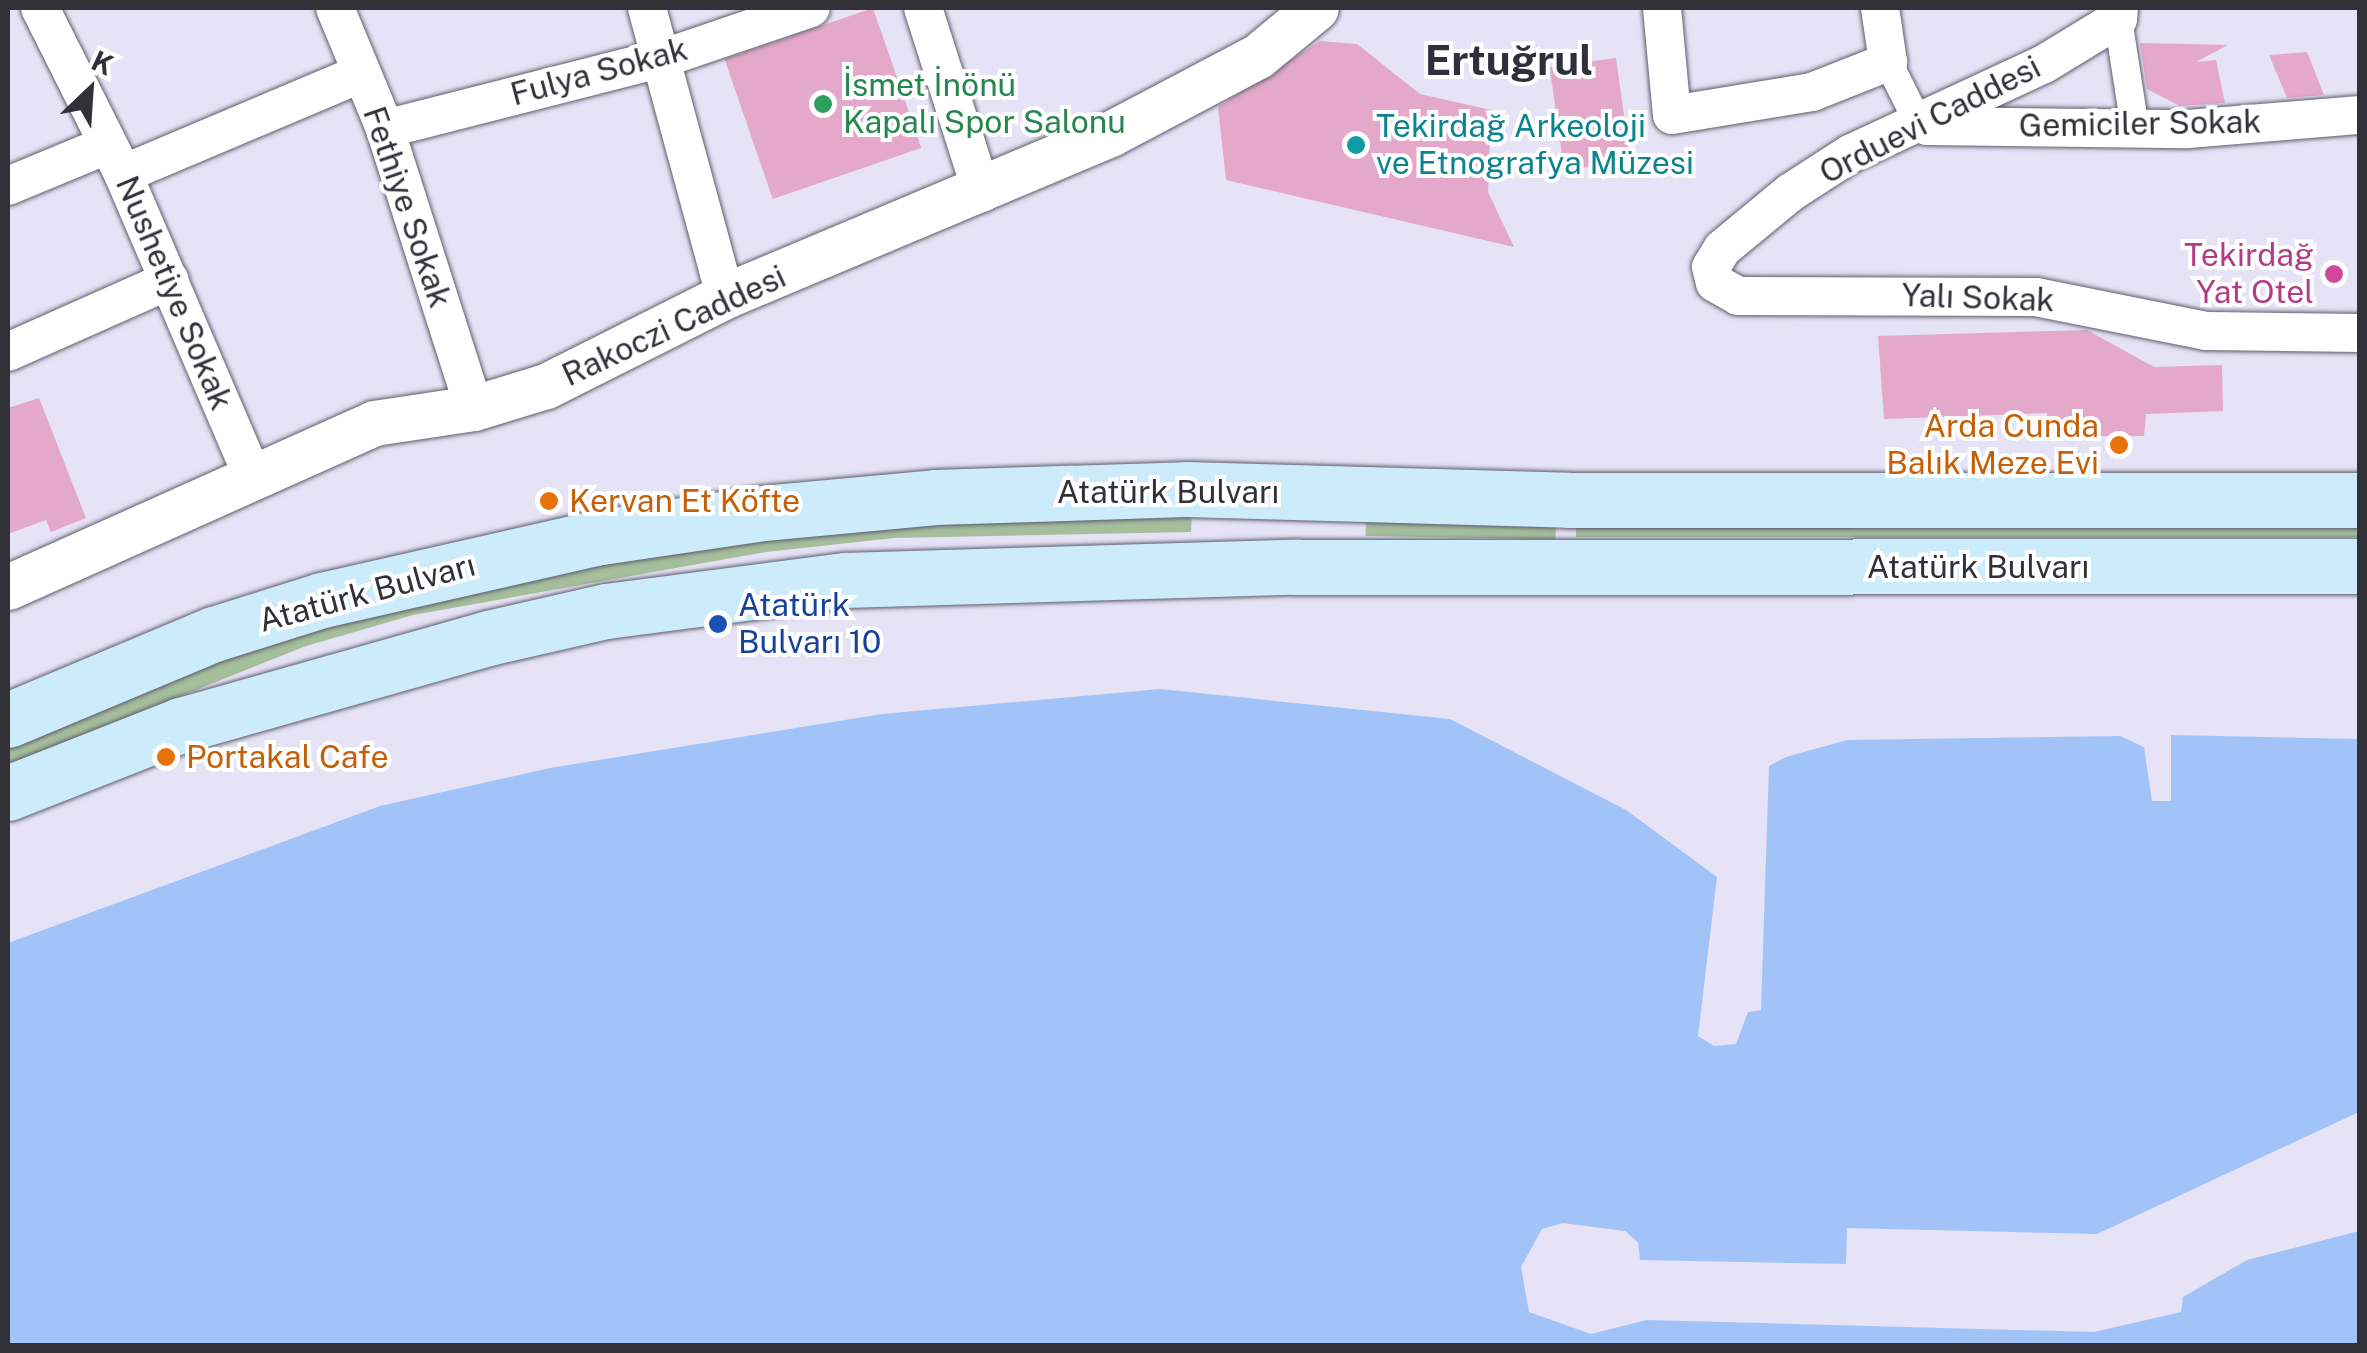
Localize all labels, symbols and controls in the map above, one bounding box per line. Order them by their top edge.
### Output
street label: Fulya Sokak [506,30,692,114]
district label: Ertuğrul [1425,35,1593,85]
north arrow [40,40,140,140]
text: K [87,43,119,82]
street label: Orduevi Caddesi [1813,48,2047,192]
place label: İsmet İnönü Kapalı Spor Salonu [843,67,1126,142]
marker: İsmet İnönü Kapalı Spor Salonu [812,93,834,115]
street label: Fethiye Sokak [355,101,459,313]
street label: Gemiciler Sokak [2018,103,2262,145]
place label: Tekirdağ Arkeoloji ve Etnografya Müzesi [1376,108,1694,183]
marker: Tekirdağ Arkeoloji ve Etnografya Müzesi [1345,134,1367,156]
street label: Nushetiye Sokak [107,170,241,416]
place label: Tekirdağ Yat Otel [2184,237,2314,312]
street label: Rakoczi Caddesi [556,257,792,395]
marker: Tekirdağ Yat Otel [2323,263,2345,285]
street label: Yalı Sokak [1901,276,2055,320]
place label: Arda Cunda Balık Meze Evi [1886,408,2099,483]
marker: Arda Cunda Balık Meze Evi [2108,434,2130,456]
street label: Atatürk Bulvarı [1057,473,1279,511]
place label: Kervan Et Köfte [569,482,800,520]
marker: Kervan Et Köfte [538,490,560,512]
street label: Atatürk Bulvarı [254,546,480,640]
street label: Atatürk Bulvarı [1867,548,2089,586]
place label: Atatürk Bulvarı 10 [738,587,881,662]
marker: Atatürk Bulvarı 10 [707,613,729,635]
place label: Portakal Cafe [186,738,389,776]
marker: Portakal Cafe [155,746,177,768]

